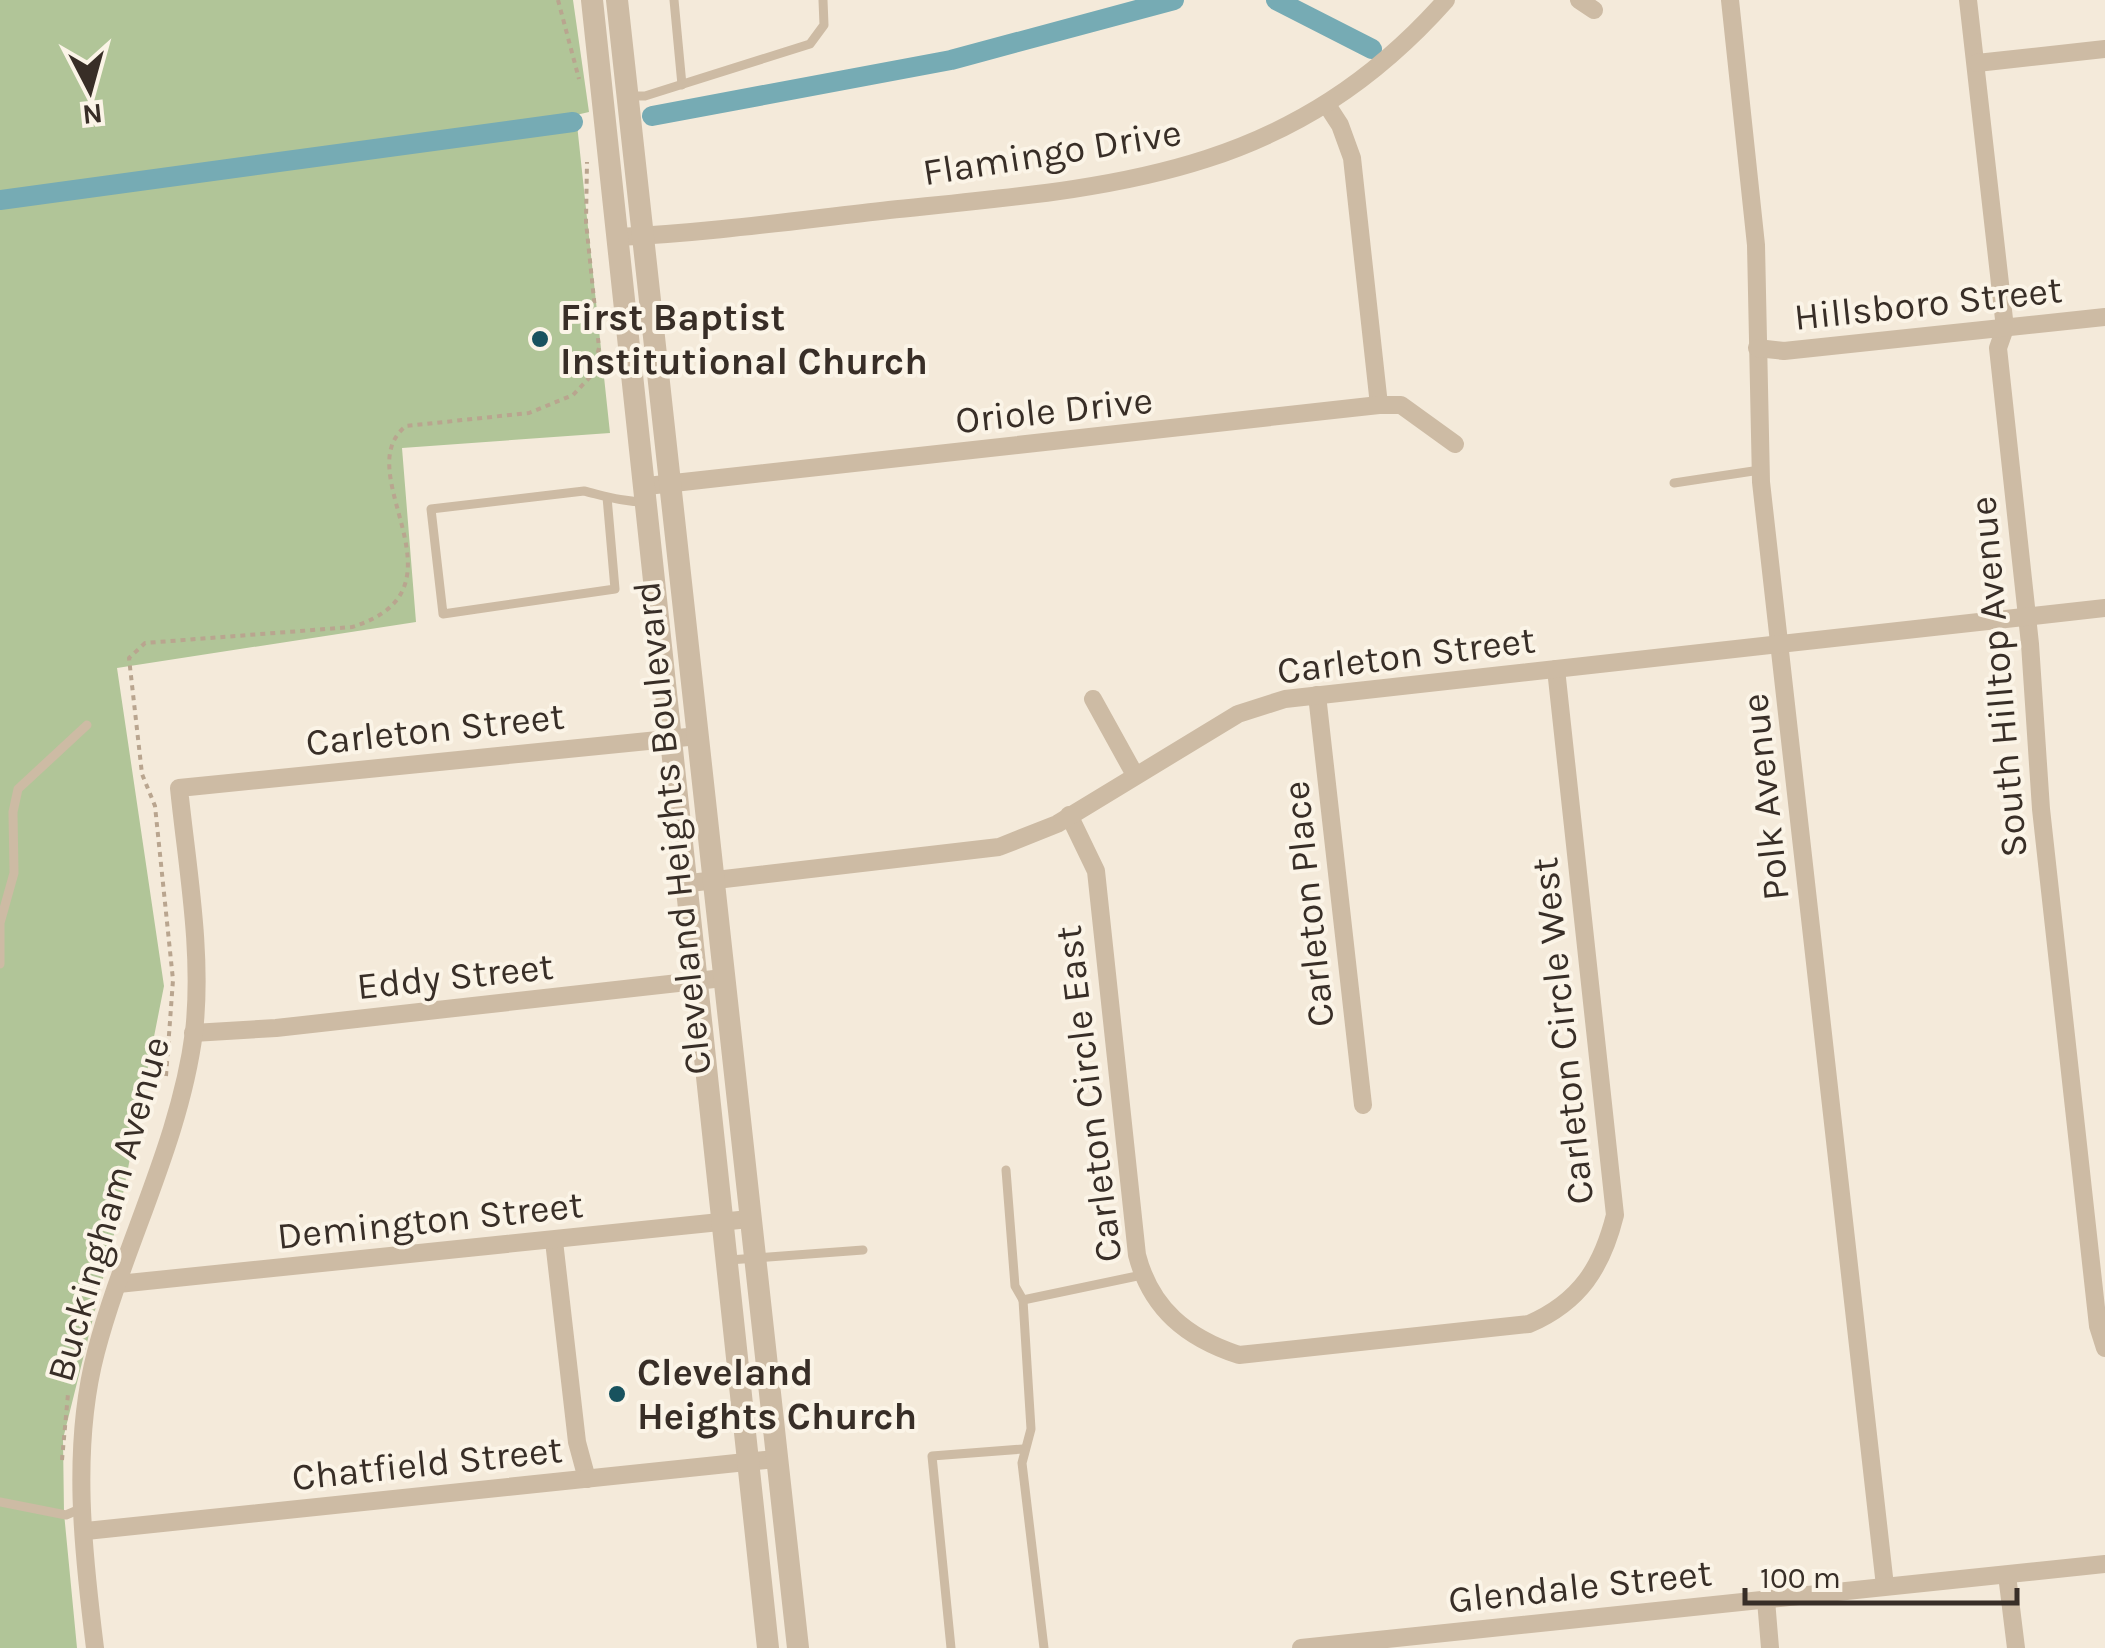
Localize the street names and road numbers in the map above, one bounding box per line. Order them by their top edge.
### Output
street label: Flamingo Drive [920,110,1185,195]
street label: Hillsboro Street [1792,267,2064,340]
street label: Oriole Drive [953,378,1155,443]
street label: South Hilltop Avenue [1960,495,2037,859]
street label: Cleveland Heights Boulevard [624,579,721,1077]
street label: Carleton Street [1275,617,1538,694]
street label: Polk Avenue [1732,691,1799,903]
street label: Carleton Street [304,694,566,765]
street label: Carleton Place [1273,779,1344,1029]
street label: Carleton Circle West [1522,855,1603,1207]
street label: Carleton Circle East [1046,923,1131,1265]
street label: Eddy Street [355,944,556,1009]
street label: Buckingham Avenue [38,1031,179,1387]
street label: Demington Street [275,1182,585,1259]
street label: Chatfield Street [290,1427,565,1500]
street label: Glendale Street [1446,1550,1714,1623]

